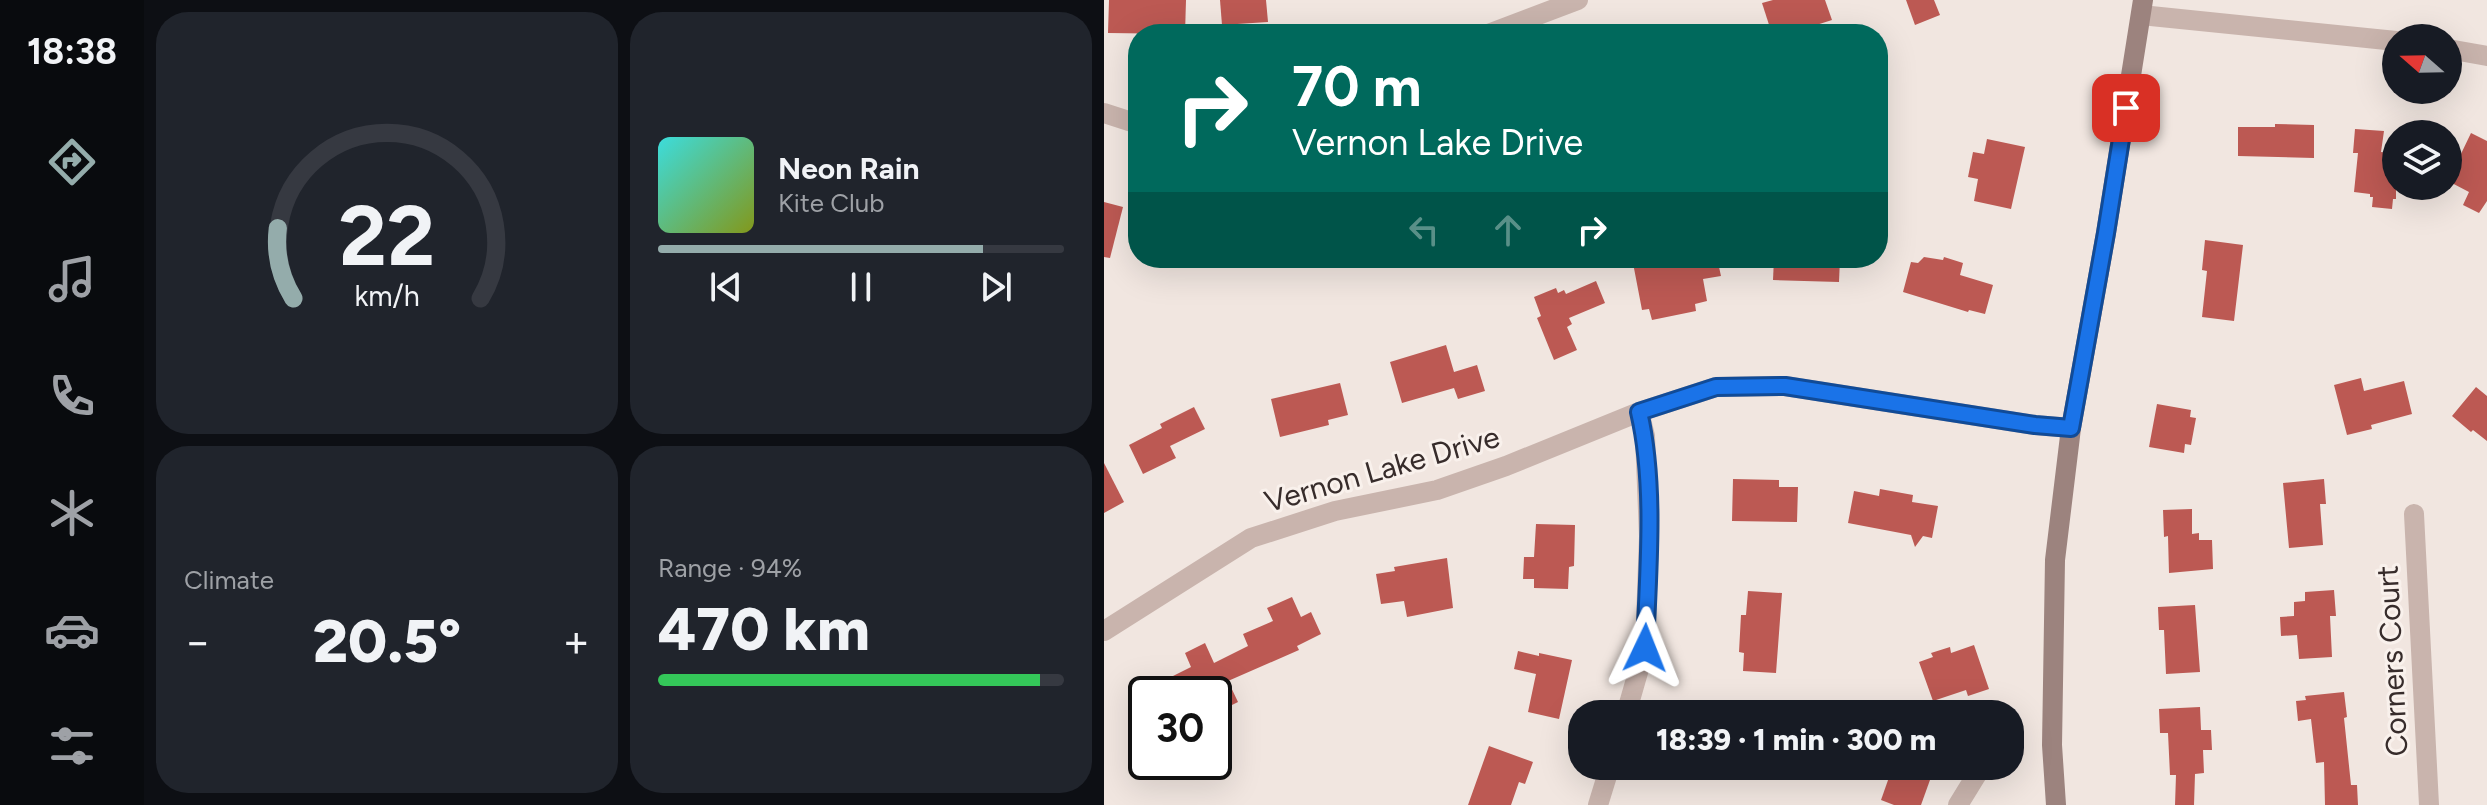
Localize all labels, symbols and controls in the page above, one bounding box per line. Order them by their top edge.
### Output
north arrow [2382,24,2462,104]
map controls [2382,24,2462,200]
text: 18:38 [27,30,117,73]
text: 70 m [1292,53,1422,120]
icon: right [1160,56,1264,160]
pin [2092,74,2160,142]
icon: arrive [2104,86,2148,130]
button: layers [2382,120,2462,200]
text: Vernon Lake Drive [1292,121,1583,164]
icon: directions [44,134,100,190]
text: Neon Rain [778,150,920,187]
text: 22 [339,185,435,285]
text: Kite Club [778,187,884,219]
icon: left [1402,208,1446,252]
icon: ahead [1486,208,1530,252]
icon: right [1570,208,1614,252]
icon: music [44,251,100,307]
icon: previous [704,265,748,309]
icon: pause [839,265,883,309]
icon: next [974,265,1018,309]
text: km/h [354,279,420,313]
icon: phone [44,368,100,424]
street label: Vernon Lake Drive [1260,418,1504,520]
icon: climate [44,485,100,541]
text: Range · 94% [658,552,802,584]
text: Climate [184,564,274,596]
street label: Corners Court [2369,565,2415,757]
text: 470 km [658,593,870,665]
icon: car [44,602,100,658]
text: 20.5° [313,605,461,677]
position arrow [1603,606,1687,690]
text: − [184,615,211,668]
text: + [563,615,590,668]
speed limit sign: 30 [1128,676,1232,780]
icon: filters [44,718,100,774]
text: 18:39 · 1 min · 300 m [1656,721,1936,758]

